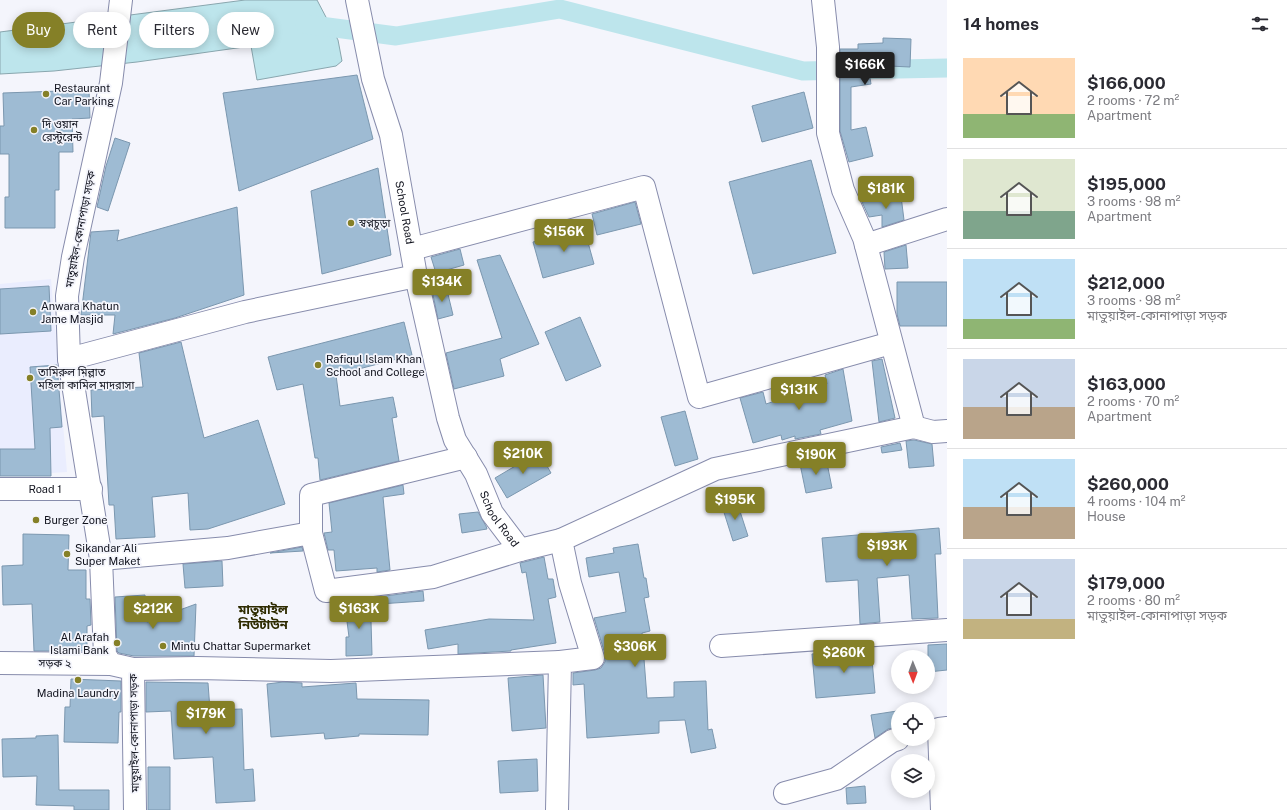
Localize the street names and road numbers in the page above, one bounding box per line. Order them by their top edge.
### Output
street label: মাতুয়াইল-কোনাপাড়া সড়ক [63,170,98,289]
street label: School Road [393,180,416,245]
street label: Road 1 [28,483,62,495]
street label: School Road [478,489,521,549]
street label: সড়ক ২ [38,657,72,669]
street label: মাতুয়াইল-কোনাপাড়া সড়ক [127,674,141,793]

